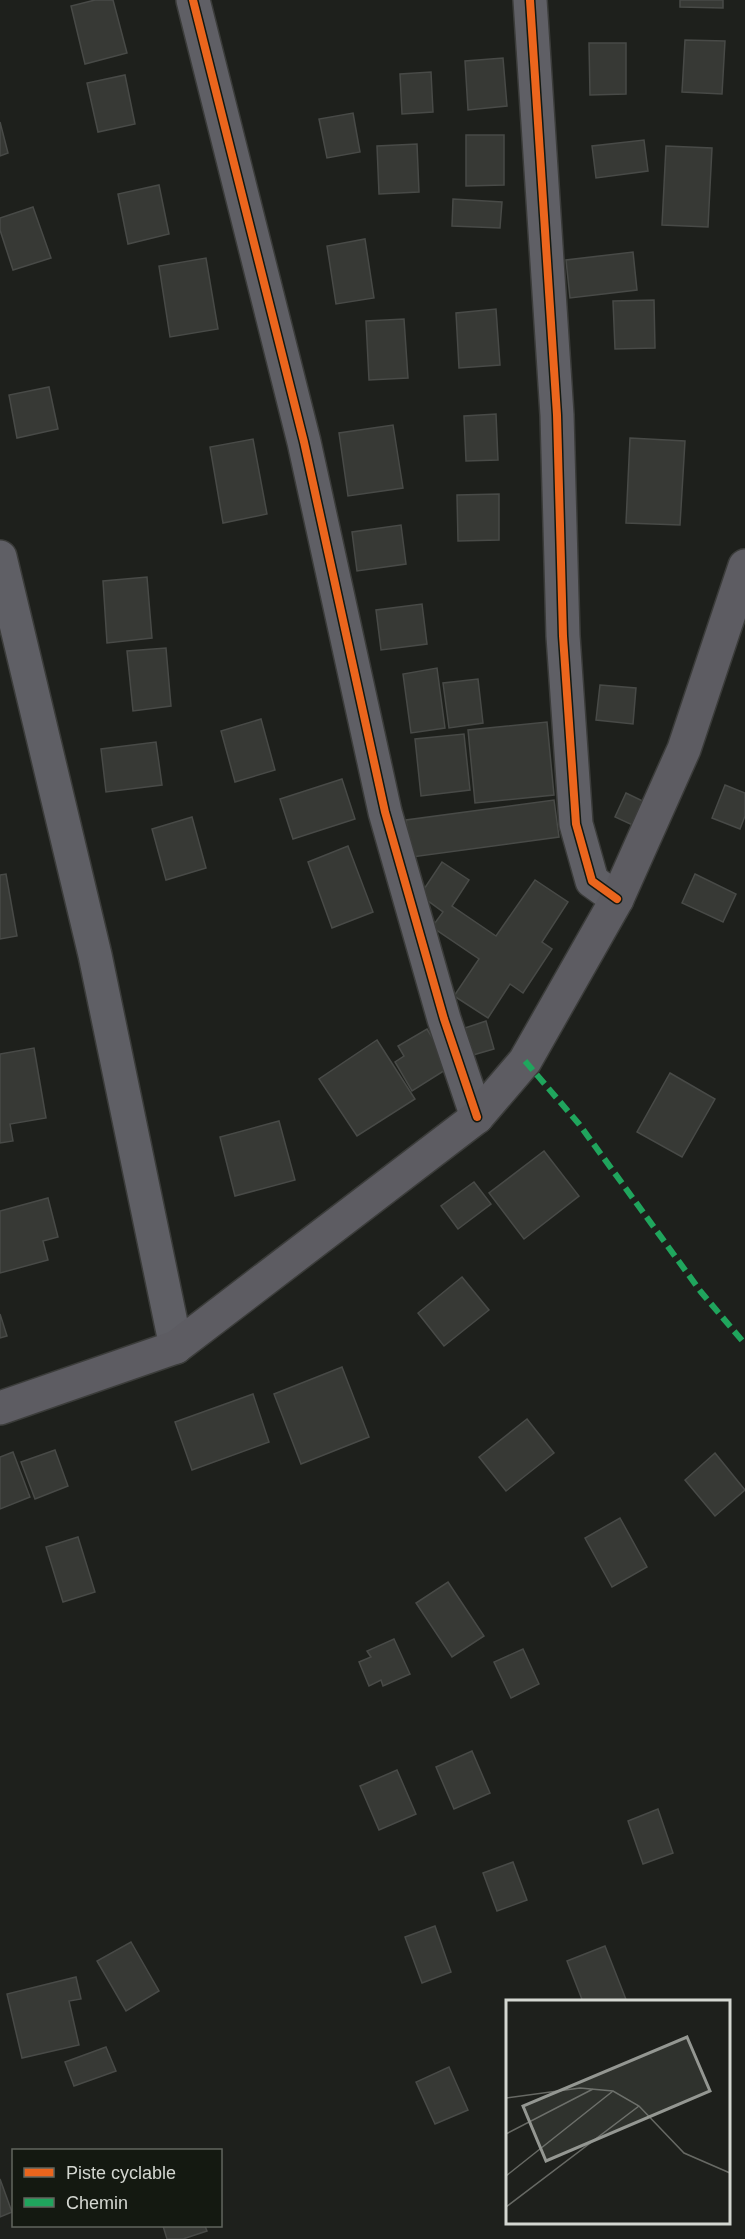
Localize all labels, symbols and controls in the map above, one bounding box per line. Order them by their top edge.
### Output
inset map [506,2000,730,2224]
legend [12,2149,222,2227]
text: Piste cyclable [66,2163,176,2183]
text: Chemin [66,2193,128,2213]

